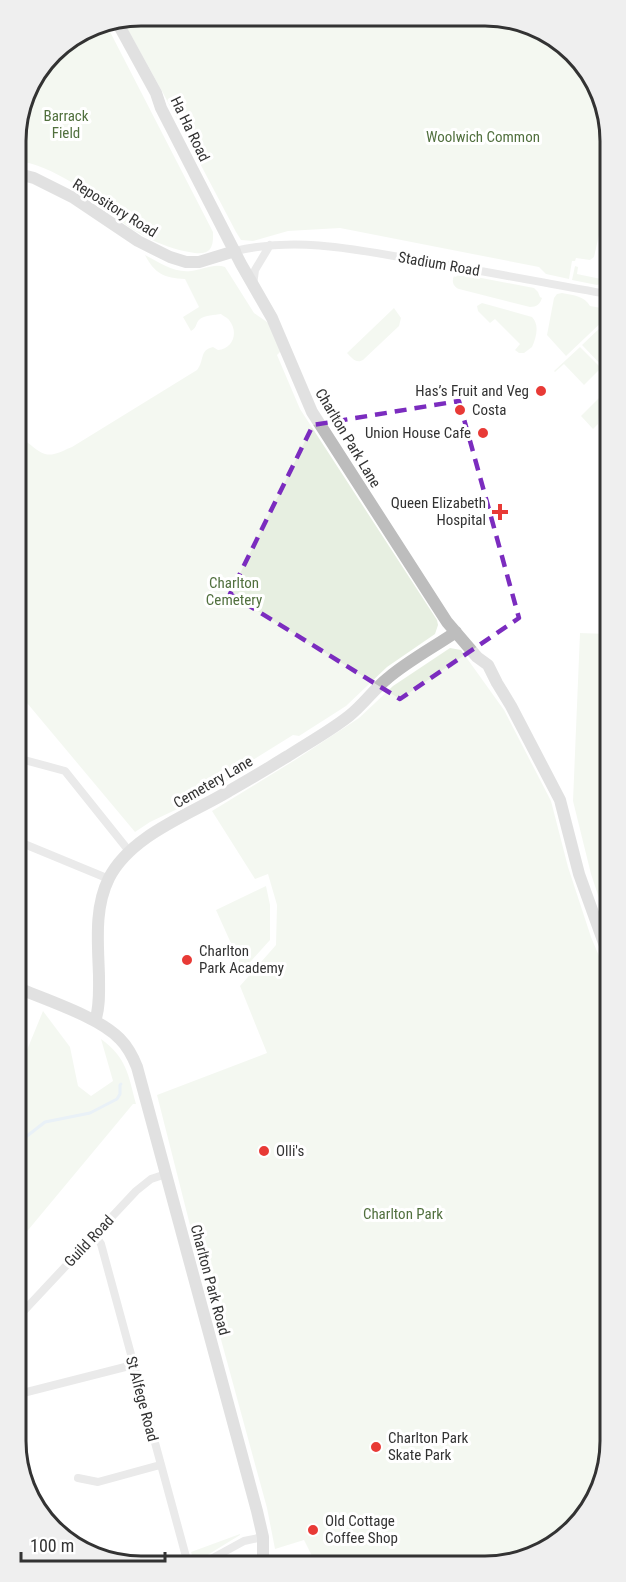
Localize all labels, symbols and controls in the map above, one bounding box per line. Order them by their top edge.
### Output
street label: Ha Ha Road [167,94,213,164]
park label: Barrack Field [43,107,89,142]
park label: Woolwich Common [426,128,540,146]
street label: Repository Road [69,175,161,241]
street label: Stadium Road [397,248,481,280]
place label: Has’s Fruit and Veg [415,382,529,400]
marker: Has’s Fruit and Veg [534,384,548,398]
street label: Charlton Park Lane [311,385,385,491]
place label: Costa [472,401,507,419]
marker: Costa [453,403,467,417]
place label: Union House Cafe [365,424,471,442]
marker: Union House Cafe [476,426,490,440]
place label: Queen Elizabeth Hospital [391,494,486,529]
marker: Queen Elizabeth Hospital [491,503,509,521]
park label: Charlton Cemetery [206,574,262,609]
street label: Cemetery Lane [170,752,256,812]
place label: Charlton Park Academy [199,942,284,977]
marker: Charlton Park Academy [180,953,194,967]
place label: Olli's [276,1142,304,1160]
marker: Olli's [257,1144,271,1158]
park label: Charlton Park [363,1205,443,1223]
street label: Guild Road [61,1211,117,1271]
street label: Charlton Park Road [187,1223,233,1337]
street label: St Alfege Road [122,1354,162,1444]
place label: Charlton Park Skate Park [388,1429,468,1464]
marker: Charlton Park Skate Park [369,1440,383,1454]
place label: Old Cottage Coffee Shop [325,1512,398,1547]
marker: Old Cottage Coffee Shop [306,1523,320,1537]
scale bar [21,1525,165,1563]
text: 100 m [30,1535,74,1556]

